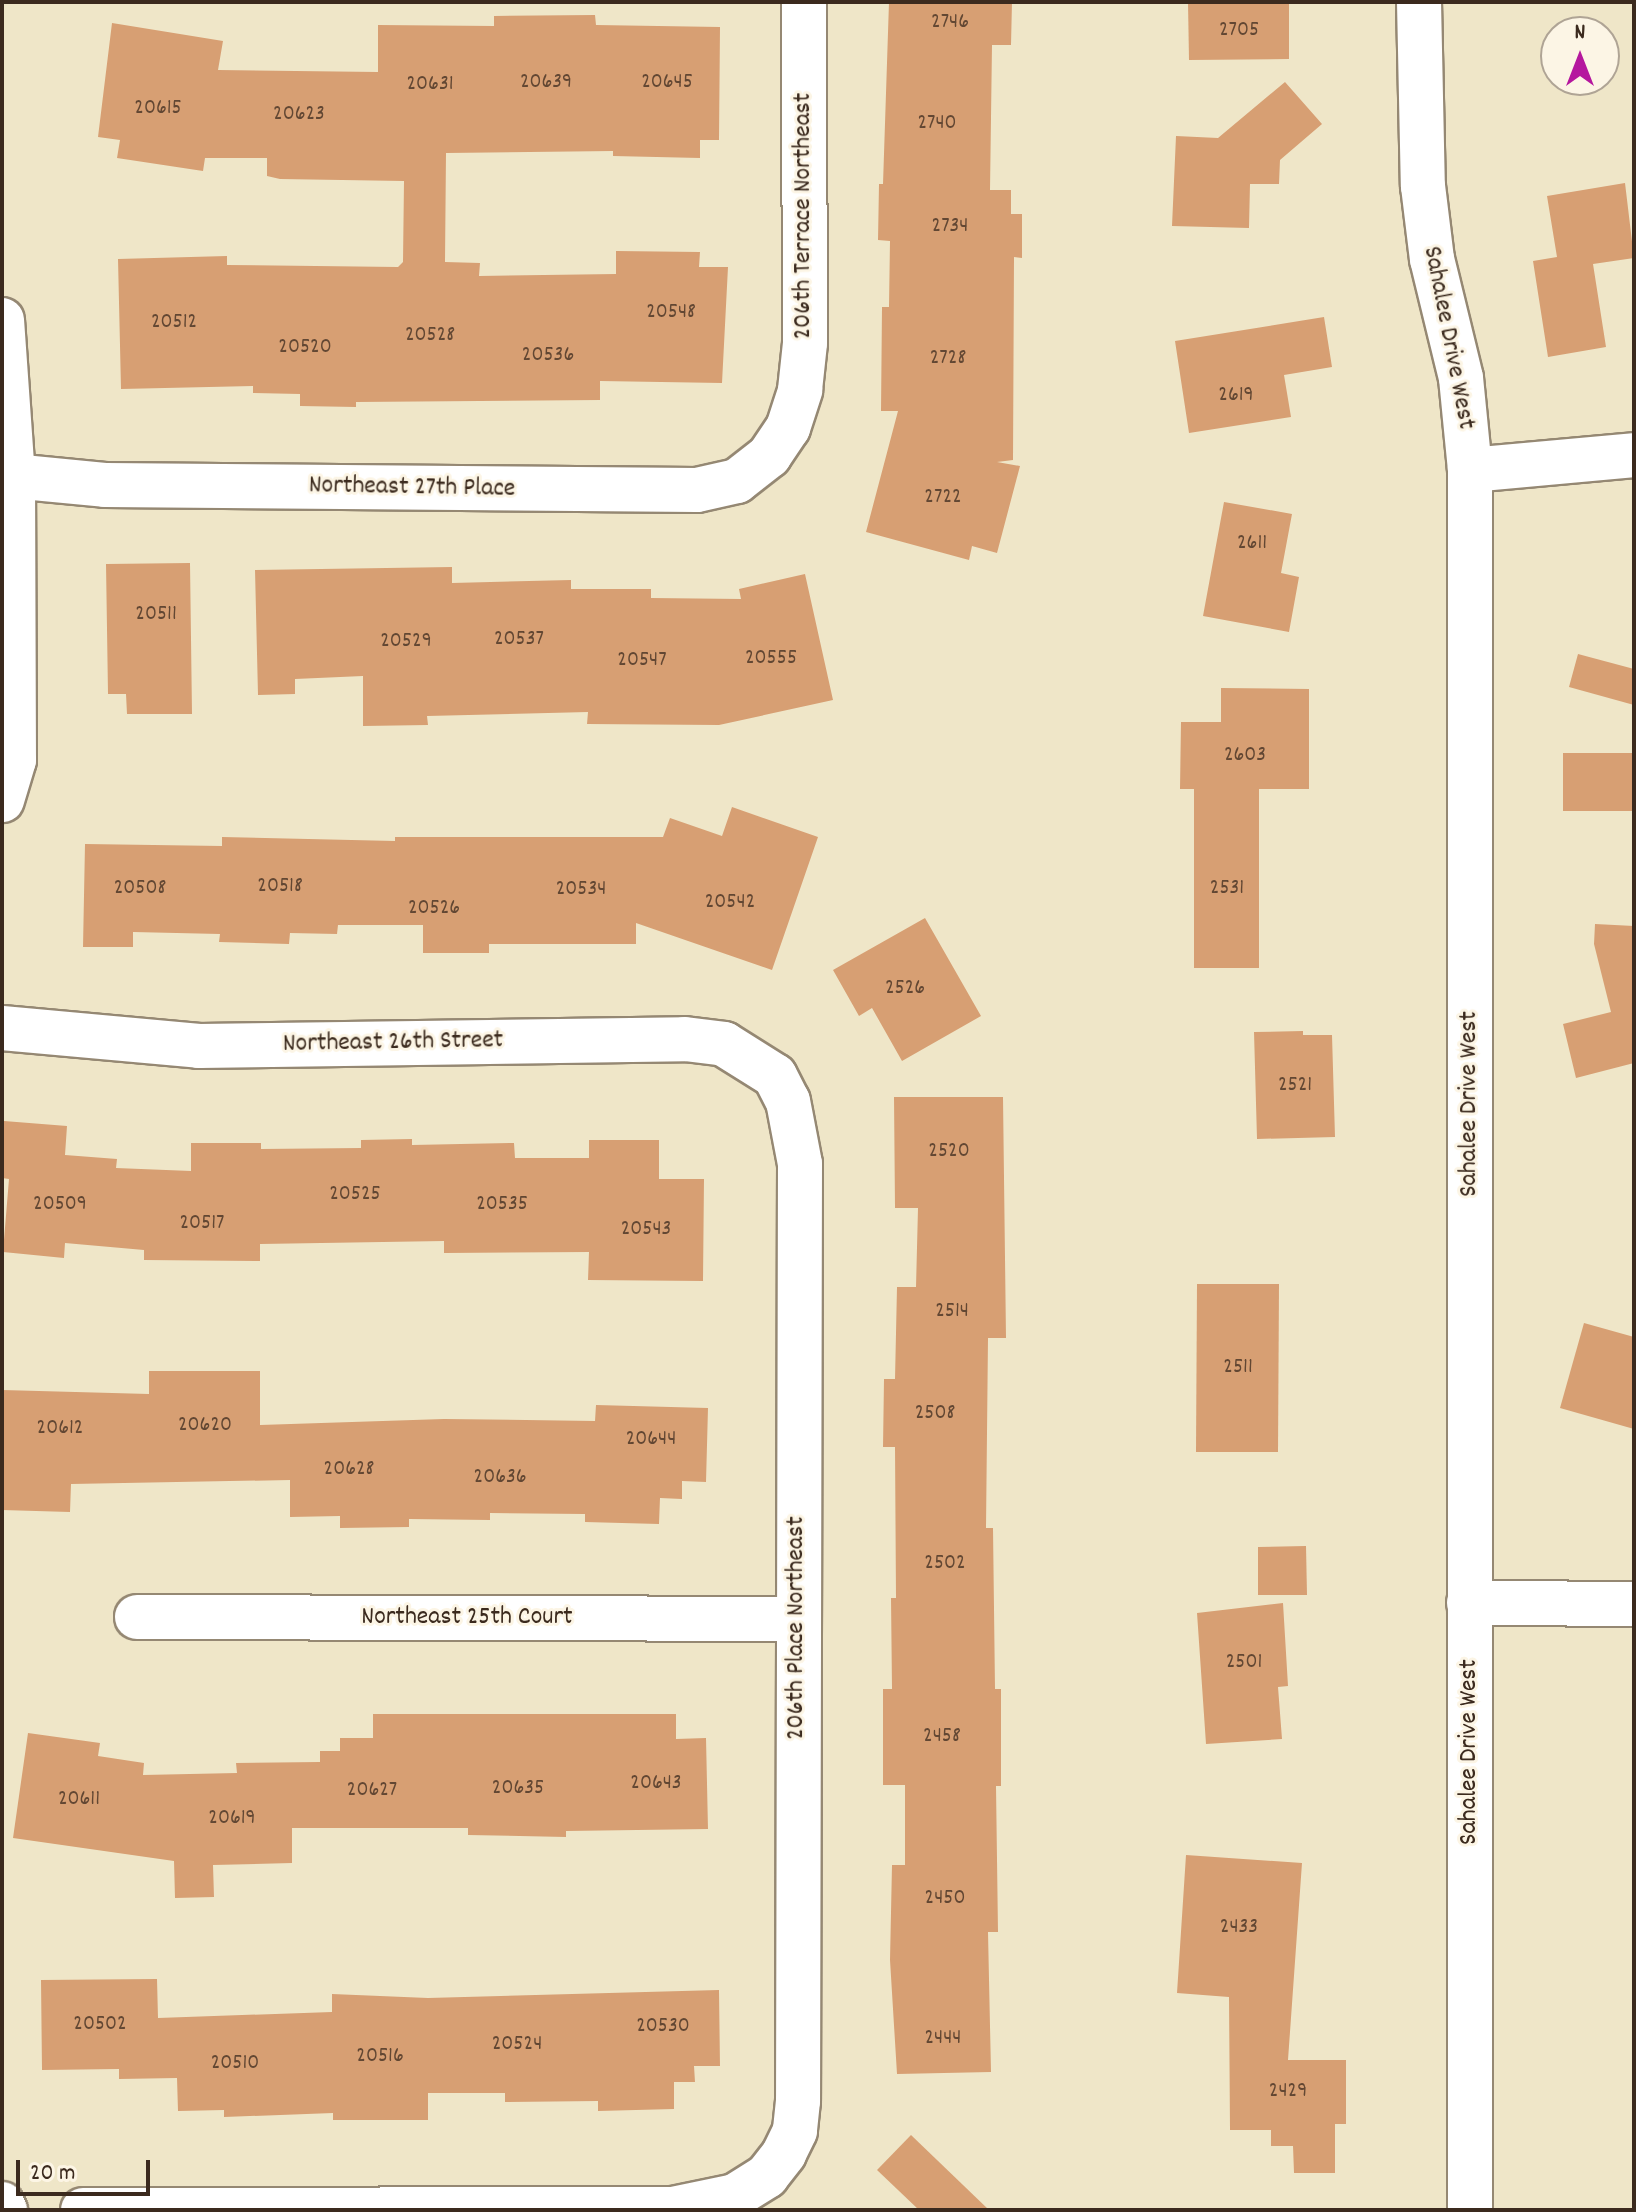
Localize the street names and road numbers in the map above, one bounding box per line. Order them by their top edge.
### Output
street label: 206th Terrace Northeast [788,93,820,339]
street label: Sahalee Drive West [1415,244,1481,432]
street label: Northeast 27th Place [308,471,516,505]
street label: Sahalee Drive West [1454,1011,1486,1197]
street label: Northeast 26th Street [283,1025,503,1061]
street label: 206th Place Northeast [781,1516,813,1740]
street label: Northeast 25th Court [361,1602,573,1634]
street label: Sahalee Drive West [1454,1659,1486,1845]

